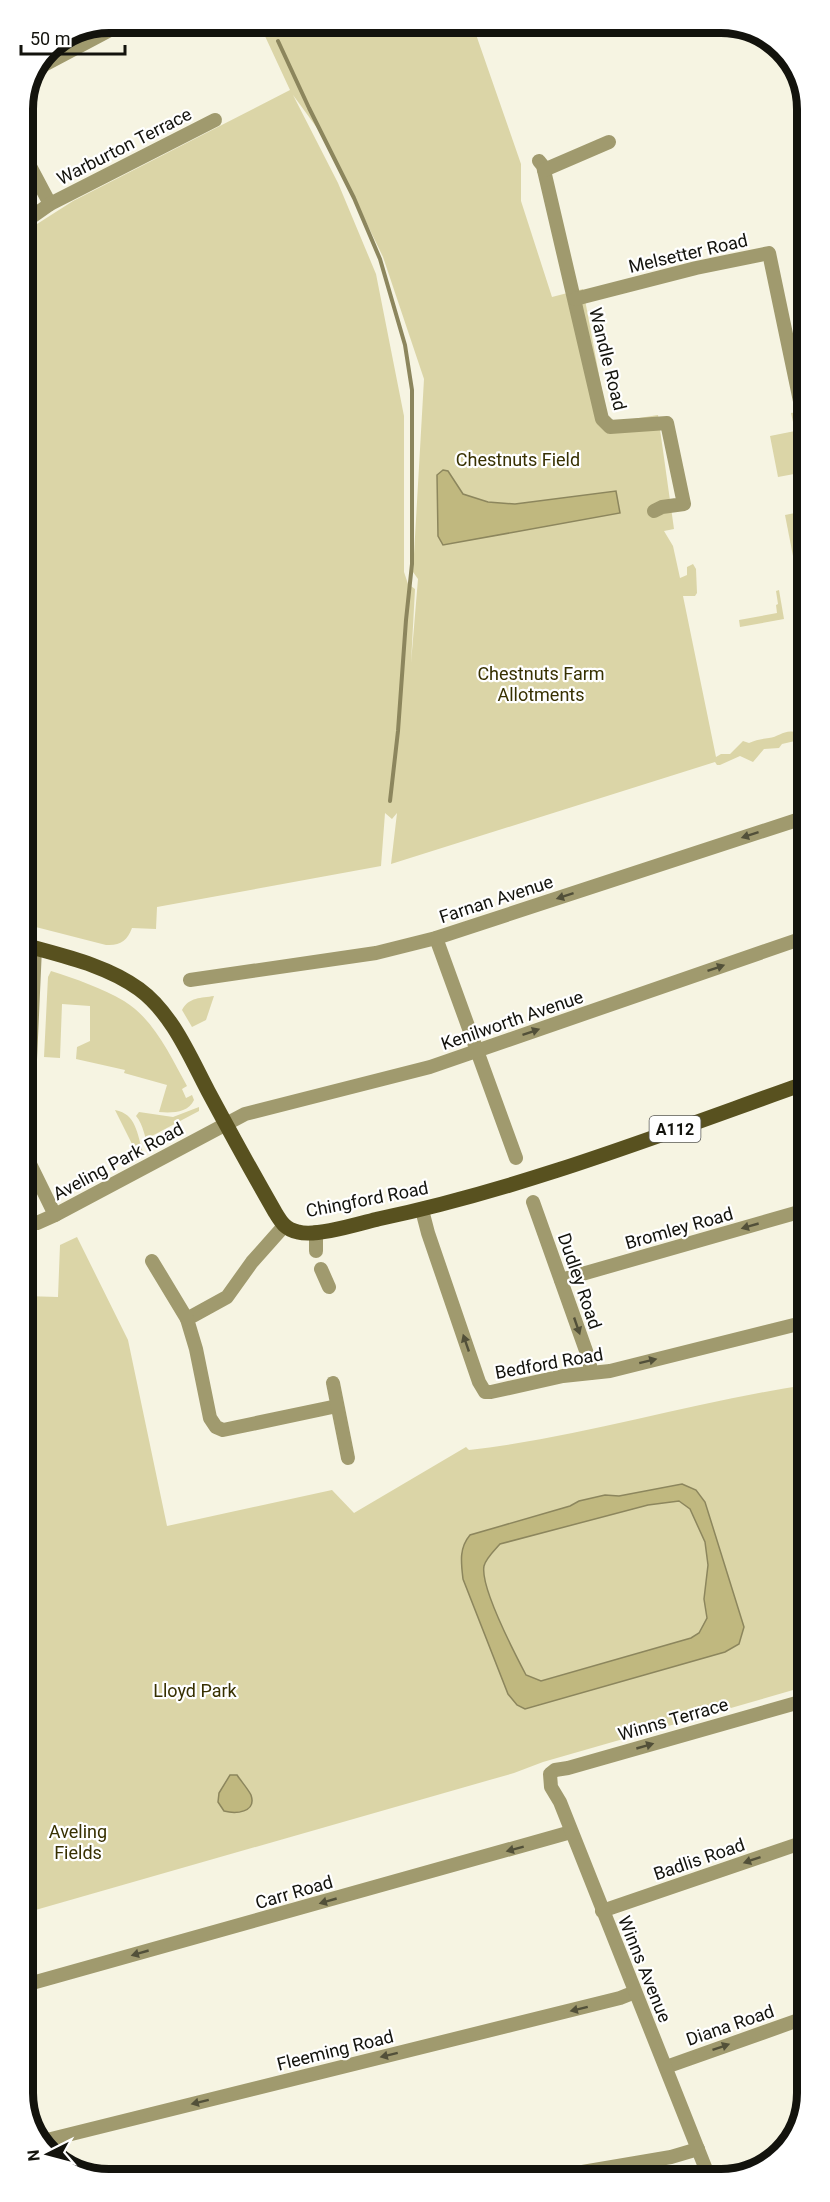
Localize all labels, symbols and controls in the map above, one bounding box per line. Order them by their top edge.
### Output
scale bar [21,18,124,56]
text: 50 m [30,28,70,49]
street label: Warburton Terrace [53,103,195,189]
street label: Melsetter Road [626,229,750,277]
street label: Wandle Road [585,305,631,413]
park label: Chestnuts Field [456,449,580,470]
park label: Chestnuts Farm Allotments [477,663,605,705]
one-way arrow [741,831,759,841]
street label: Farnan Avenue [436,871,556,927]
one-way arrow [556,892,574,901]
one-way arrow [707,963,725,973]
street label: Kenilworth Avenue [438,986,586,1054]
one-way arrow [523,1027,541,1037]
road number: A112 [650,1116,700,1142]
street label: Aveling Park Road [49,1118,187,1204]
street label: Chingford Road [304,1177,430,1221]
street label: Bromley Road [623,1203,735,1253]
one-way arrow [741,1222,759,1231]
street label: Dudley Road [554,1230,606,1332]
one-way arrow [572,1317,582,1335]
one-way arrow [460,1334,470,1352]
street label: Bedford Road [493,1343,605,1383]
one-way arrow [638,1356,657,1366]
park label: Lloyd Park [153,1680,238,1701]
street label: Winns Terrace [615,1693,731,1745]
one-way arrow [636,1741,654,1750]
park label: Aveling Fields [49,1821,107,1863]
street label: Badlis Road [651,1834,747,1884]
one-way arrow [506,1845,524,1854]
one-way arrow [743,1855,761,1865]
street label: Carr Road [253,1871,335,1913]
one-way arrow [318,1897,336,1906]
street label: Winns Avenue [614,1913,676,2025]
one-way arrow [131,1949,149,1959]
street label: Diana Road [683,2000,777,2050]
one-way arrow [569,2004,588,2014]
street label: Fleeming Road [275,2025,395,2075]
one-way arrow [712,2042,730,2052]
one-way arrow [380,2051,399,2061]
one-way arrow [191,2098,209,2108]
north arrow [18,2124,78,2184]
text: N [24,2149,44,2162]

